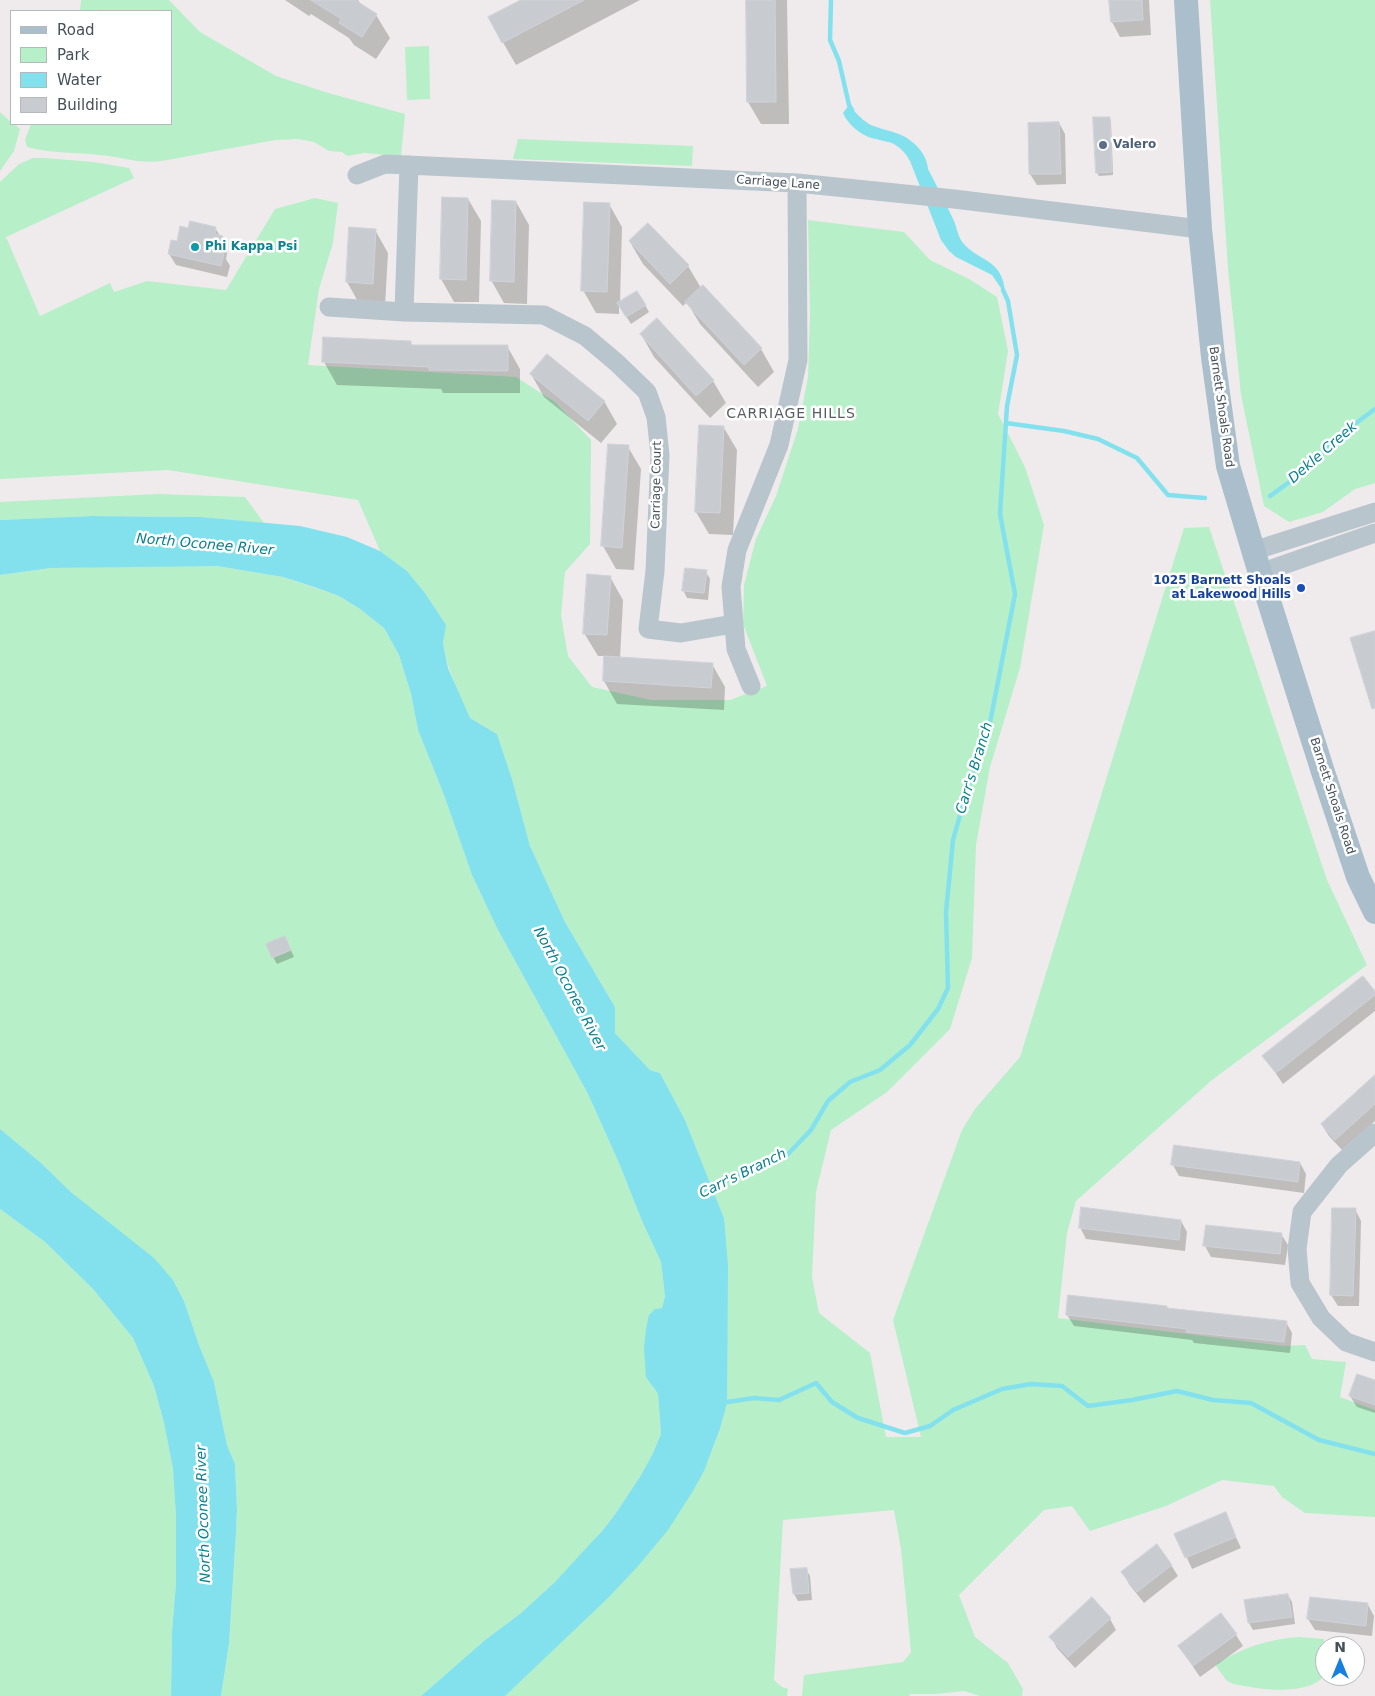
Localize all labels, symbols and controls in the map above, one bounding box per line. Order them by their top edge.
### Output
legend [10,10,172,125]
text: Road [57,21,95,39]
text: Park [57,46,89,64]
text: Water [57,71,101,89]
text: Building [57,96,118,114]
place label: Valero [1113,138,1156,152]
marker: Valero [1097,139,1109,151]
street label: Carriage Lane [736,173,820,193]
place label: Phi Kappa Psi [205,240,297,254]
marker: Phi Kappa Psi [189,241,201,253]
street label: Barnett Shoals Road [1205,346,1237,468]
district label: CARRIAGE HILLS [724,406,858,422]
water label: Dekle Creek [1285,419,1361,487]
street label: Carriage Court [649,441,665,529]
water label: North Oconee River [136,531,274,559]
place label: 1025 Barnett Shoals at Lakewood Hills [1153,574,1291,602]
marker: 1025 Barnett Shoals at Lakewood Hills [1295,582,1307,594]
water label: Carr's Branch [953,720,997,816]
street label: Barnett Shoals Road [1306,736,1358,856]
water label: North Oconee River [529,924,609,1054]
water label: Carr's Branch [697,1146,789,1202]
water label: North Oconee River [193,1445,215,1583]
north arrow [1315,1636,1365,1686]
text: N [1334,1639,1346,1655]

